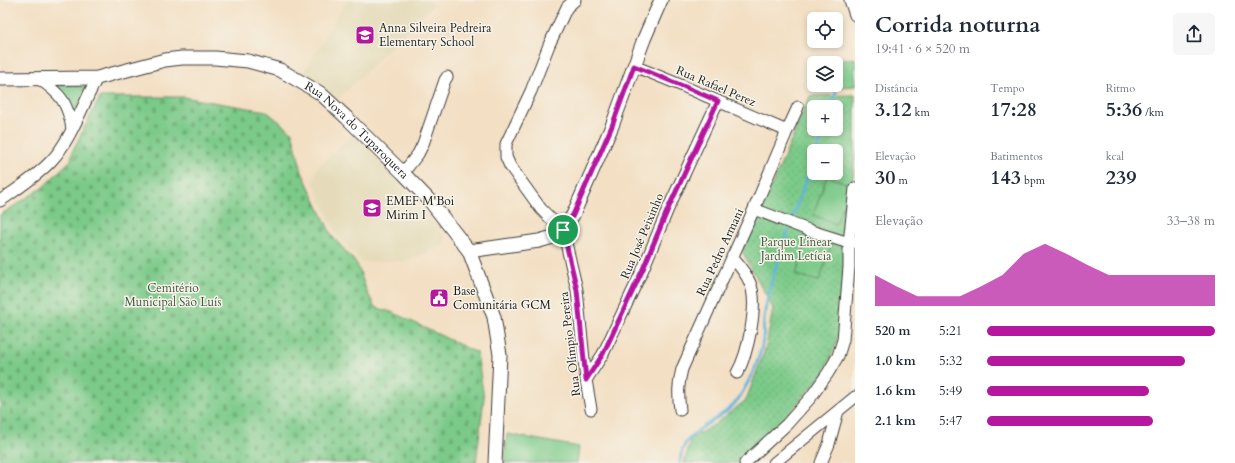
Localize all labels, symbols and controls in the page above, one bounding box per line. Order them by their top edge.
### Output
text: Corrida noturna [875,10,1040,40]
map controls [807,12,843,180]
button: locate [807,12,843,48]
button: share [1173,13,1215,55]
place label: Anna Silveira Pedreira Elementary School [379,20,492,50]
school or university icon: Anna Silveira Pedreira Elementary School [354,24,376,46]
text: 19:41 · 6 × 520 m [875,40,970,58]
button: layers [807,56,843,92]
street label: Rua Rafael Perez [674,62,759,110]
street label: Rua Nova do Tuparoquera [302,78,413,183]
text: Distância [875,81,918,96]
text: Tempo [990,81,1025,96]
text: Ritmo [1106,81,1135,96]
text: 3.12 [875,96,912,123]
text: 17:28 [990,96,1037,123]
text: 5:36 [1106,96,1142,123]
button: + [807,100,843,136]
text: km [912,105,930,120]
text: /km [1142,105,1164,120]
button: − [807,144,843,180]
text: Elevação [875,149,916,164]
text: Batimentos [990,149,1043,164]
text: kcal [1106,149,1124,164]
text: 30 [875,164,896,191]
text: 143 [990,164,1021,191]
text: 239 [1106,164,1136,191]
text: m [896,173,908,188]
text: bpm [1021,173,1045,188]
street label: Rua José Peixinho [617,190,667,281]
place label: EMEF M'Boi Mirim I [386,193,455,223]
school or university icon: EMEF M'Boi Mirim I [361,197,383,219]
street label: Rua Pedro Armani [693,205,748,298]
text: Elevação [875,212,923,230]
text: 33–38 m [1167,212,1215,230]
pin [546,213,580,247]
icon: arrive [552,219,574,241]
park label: Parque Linear Jardim Letícia [759,234,832,264]
park label: Cemitério Municipal São Luís [125,280,221,310]
place label: Base Comunitária GCM [453,283,551,313]
public building icon: Base Comunitária GCM [428,287,450,309]
street label: Rua Olímpio Pereira [556,290,584,397]
text: 520 m [875,322,910,340]
text: 5:21 [939,322,962,340]
text: 1.0 km [875,352,916,370]
text: 5:32 [939,352,962,370]
text: 1.6 km [875,382,916,400]
text: 5:49 [939,382,962,400]
text: 2.1 km [875,412,916,430]
text: 5:47 [939,412,962,430]

